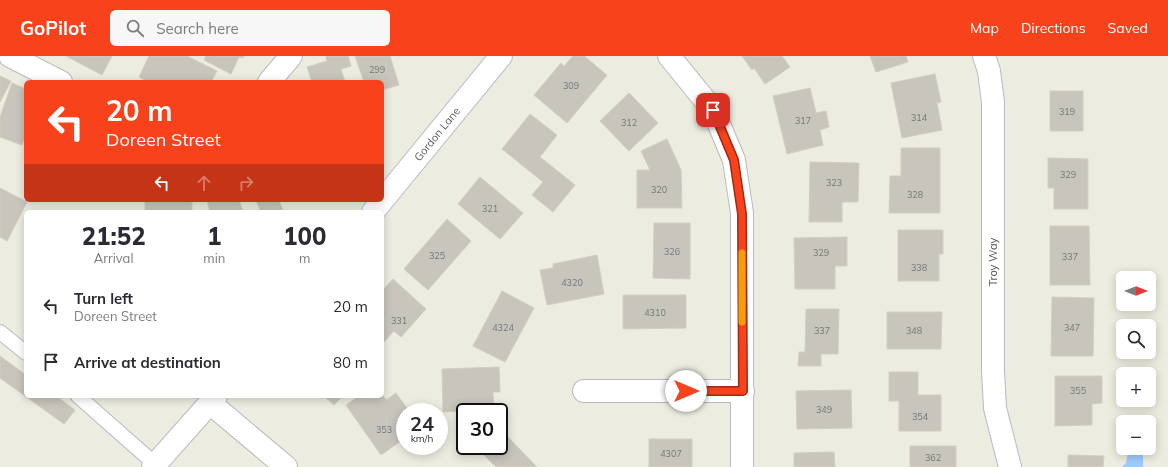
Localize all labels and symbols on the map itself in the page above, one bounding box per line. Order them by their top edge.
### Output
house number: 299 [369,64,385,75]
house number: 309 [563,80,579,91]
pin [696,93,730,127]
street label: Gordon Lane [411,104,463,164]
house number: 319 [1059,106,1075,117]
house number: 314 [911,112,928,123]
house number: 317 [795,115,811,126]
house number: 312 [621,117,637,128]
house number: 329 [1060,169,1076,180]
house number: 323 [826,177,842,188]
house number: 320 [651,184,667,195]
house number: 328 [907,189,923,200]
house number: 321 [482,203,498,214]
street label: Troy Way [986,238,1000,286]
house number: 326 [664,246,680,257]
house number: 329 [813,247,829,258]
house number: 325 [429,250,446,261]
house number: 337 [1062,251,1078,262]
house number: 338 [911,262,927,273]
north arrow [1116,271,1156,311]
house number: 4320 [561,277,583,288]
house number: 4310 [644,307,666,318]
house number: 331 [391,315,407,326]
house number: 4324 [492,322,514,333]
house number: 347 [1064,322,1080,333]
house number: 337 [814,325,830,336]
house number: 348 [906,325,922,336]
position arrow [665,370,707,412]
house number: 355 [1070,385,1087,396]
speed limit sign: 30 [456,403,508,455]
house number: 349 [816,404,832,415]
house number: 354 [912,411,929,422]
house number: 353 [376,424,392,435]
house number: 4307 [660,448,682,459]
house number: 362 [925,452,941,463]

